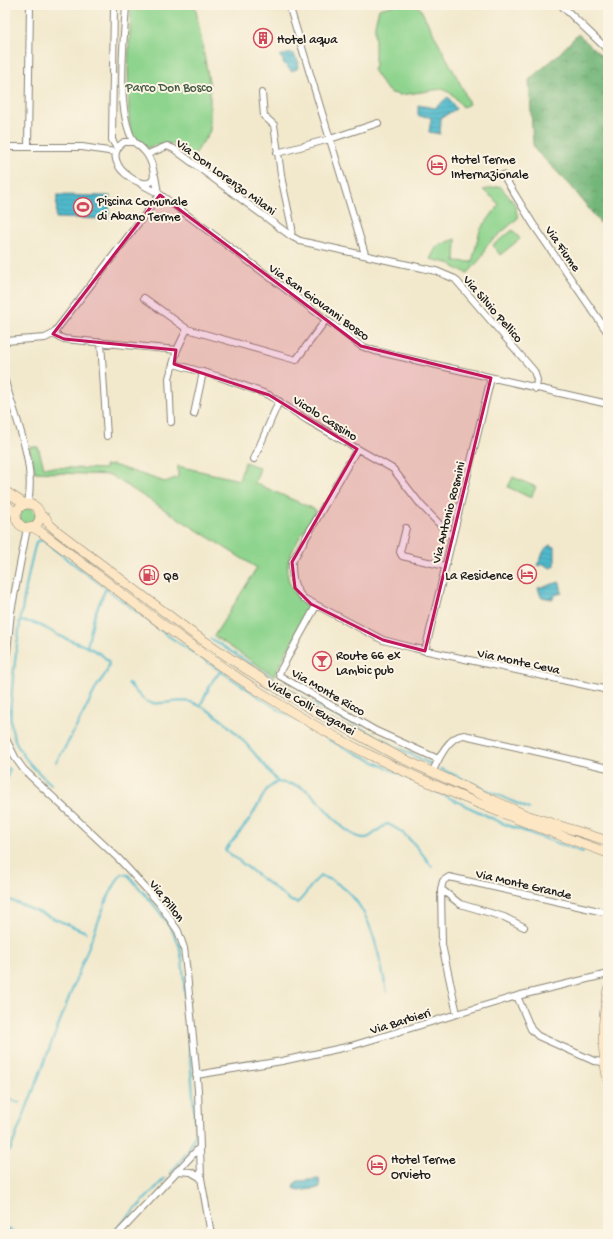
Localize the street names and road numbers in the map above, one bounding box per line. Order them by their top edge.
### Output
street label: Via Don Lorenzo Milani [172,136,279,220]
street label: Via Fiume [540,223,583,275]
street label: Via San Giovanni Bosco [264,261,372,345]
street label: Via Silvio Pellico [458,272,525,346]
street label: Vicolo Cassino [289,393,360,445]
street label: Via Antonio Rosmini [429,460,469,566]
street label: Via Monte Ceva [475,646,562,679]
street label: Via Monte Ricco [287,666,367,720]
street label: Viale Colli Euganei [263,676,358,740]
street label: Via Monte Grande [473,867,573,904]
street label: Via Pillon [144,877,188,926]
street label: Via Barbieri [368,1006,433,1039]

